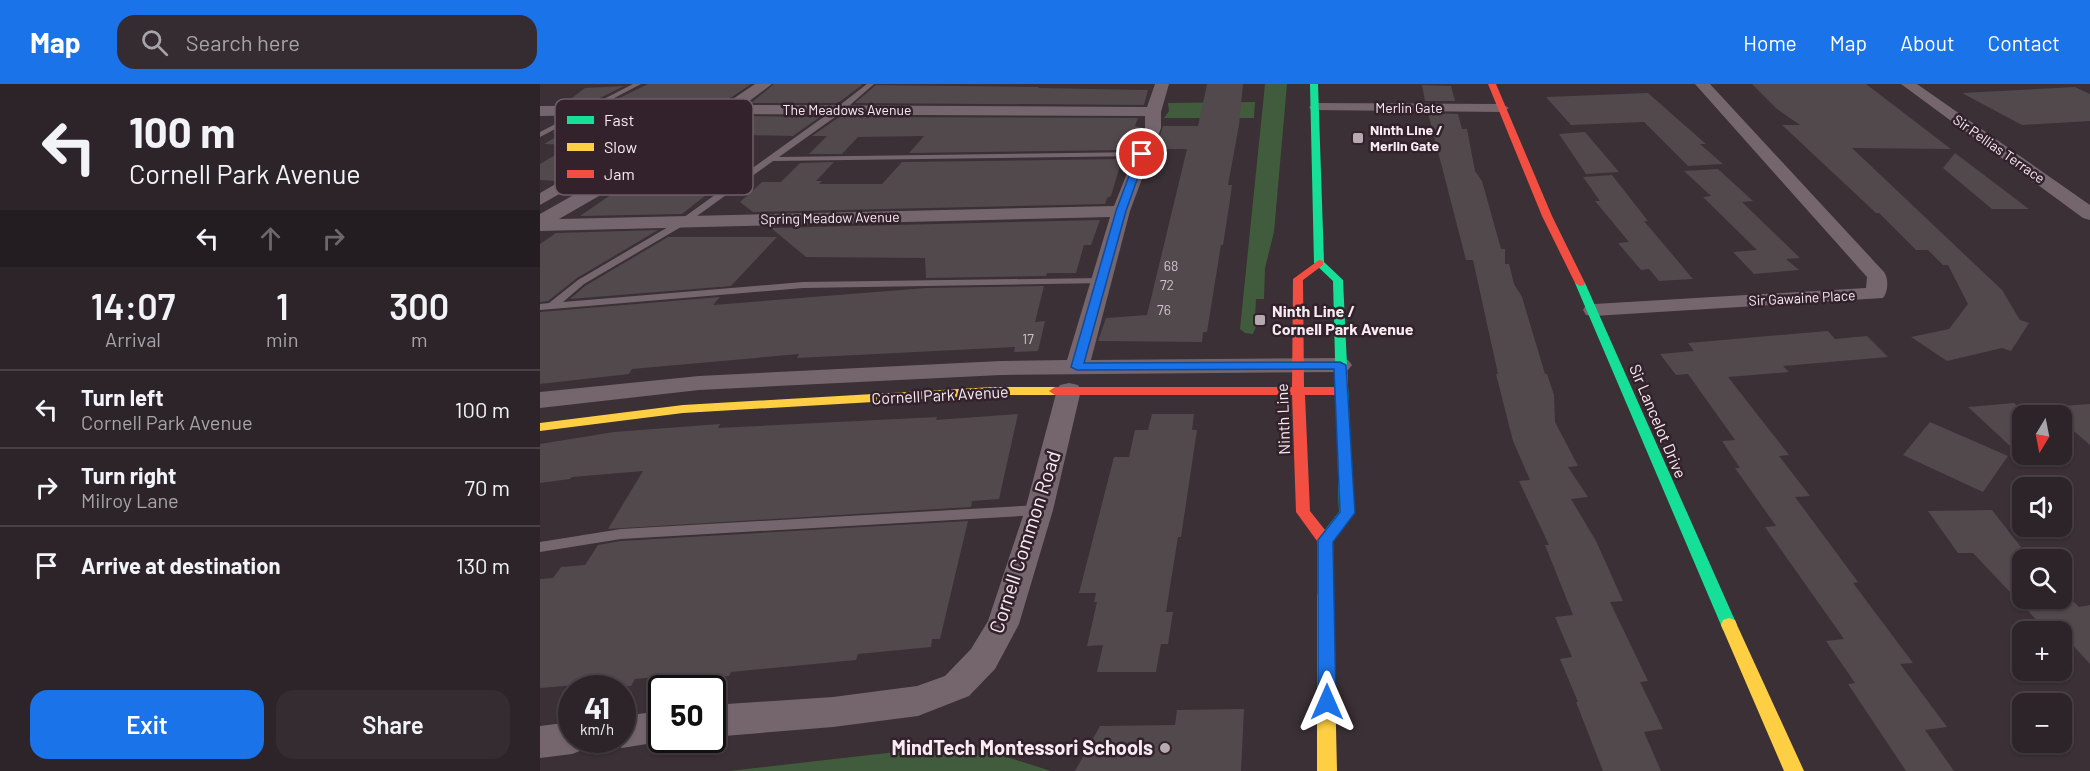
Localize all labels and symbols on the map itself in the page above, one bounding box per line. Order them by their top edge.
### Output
legend [555,99,753,195]
street label: Merlin Gate [1375,99,1443,116]
street label: The Meadows Avenue [783,101,911,118]
text: Fast [604,110,634,129]
street label: Sir Pellias Terrace [1950,111,2049,187]
place label: Ninth Line / Merlin Gate [1370,121,1443,154]
pin [1116,128,1167,179]
marker: Ninth Line / Merlin Gate [1351,131,1365,145]
text: Slow [604,137,637,156]
text: Jam [604,164,635,183]
street label: Spring Meadow Avenue [760,208,900,227]
house number: 68 [1164,257,1178,274]
house number: 72 [1160,276,1174,293]
street label: Sir Gawaine Place [1748,286,1856,309]
house number: 76 [1157,301,1171,318]
place label: Ninth Line / Cornell Park Avenue [1272,301,1414,338]
marker: Ninth Line / Cornell Park Avenue [1253,313,1267,327]
house number: 17 [1022,330,1034,347]
street label: Sir Lancelot Drive [1626,361,1691,481]
street label: Cornell Park Avenue [871,381,1009,408]
street label: Ninth Line [1272,383,1293,455]
north arrow [2012,405,2072,465]
street label: Cornell Common Road [983,447,1065,636]
position arrow [1295,670,1359,734]
speed limit sign: 50 [648,675,726,753]
place label: MindTech Montessori Schools [892,735,1153,759]
marker: MindTech Montessori Schools [1158,741,1172,755]

